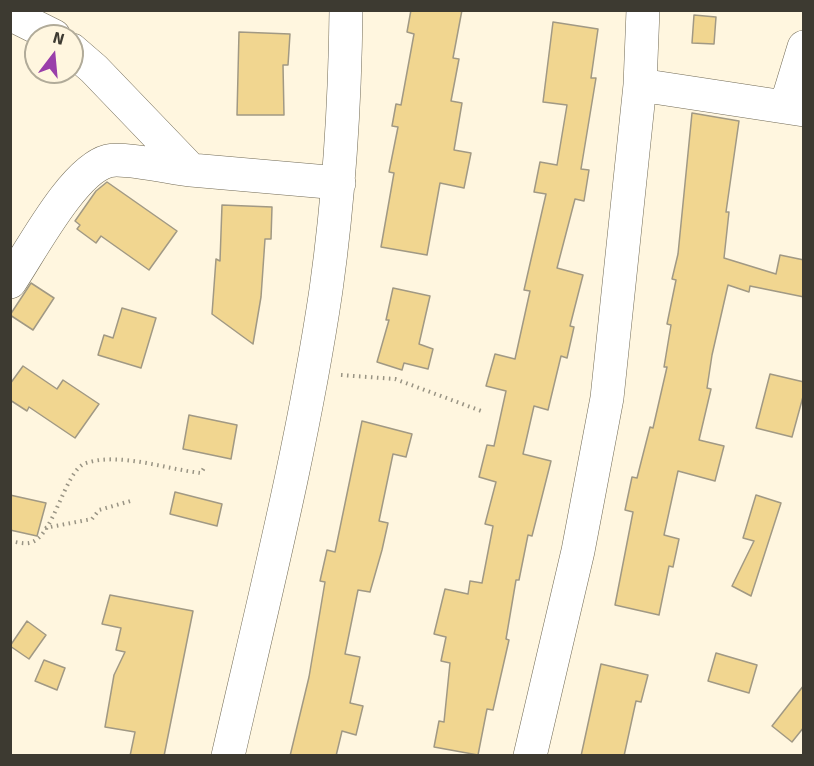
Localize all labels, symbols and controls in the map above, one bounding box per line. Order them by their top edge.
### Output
north arrow [24,24,84,84]
text: N [50,27,67,50]

